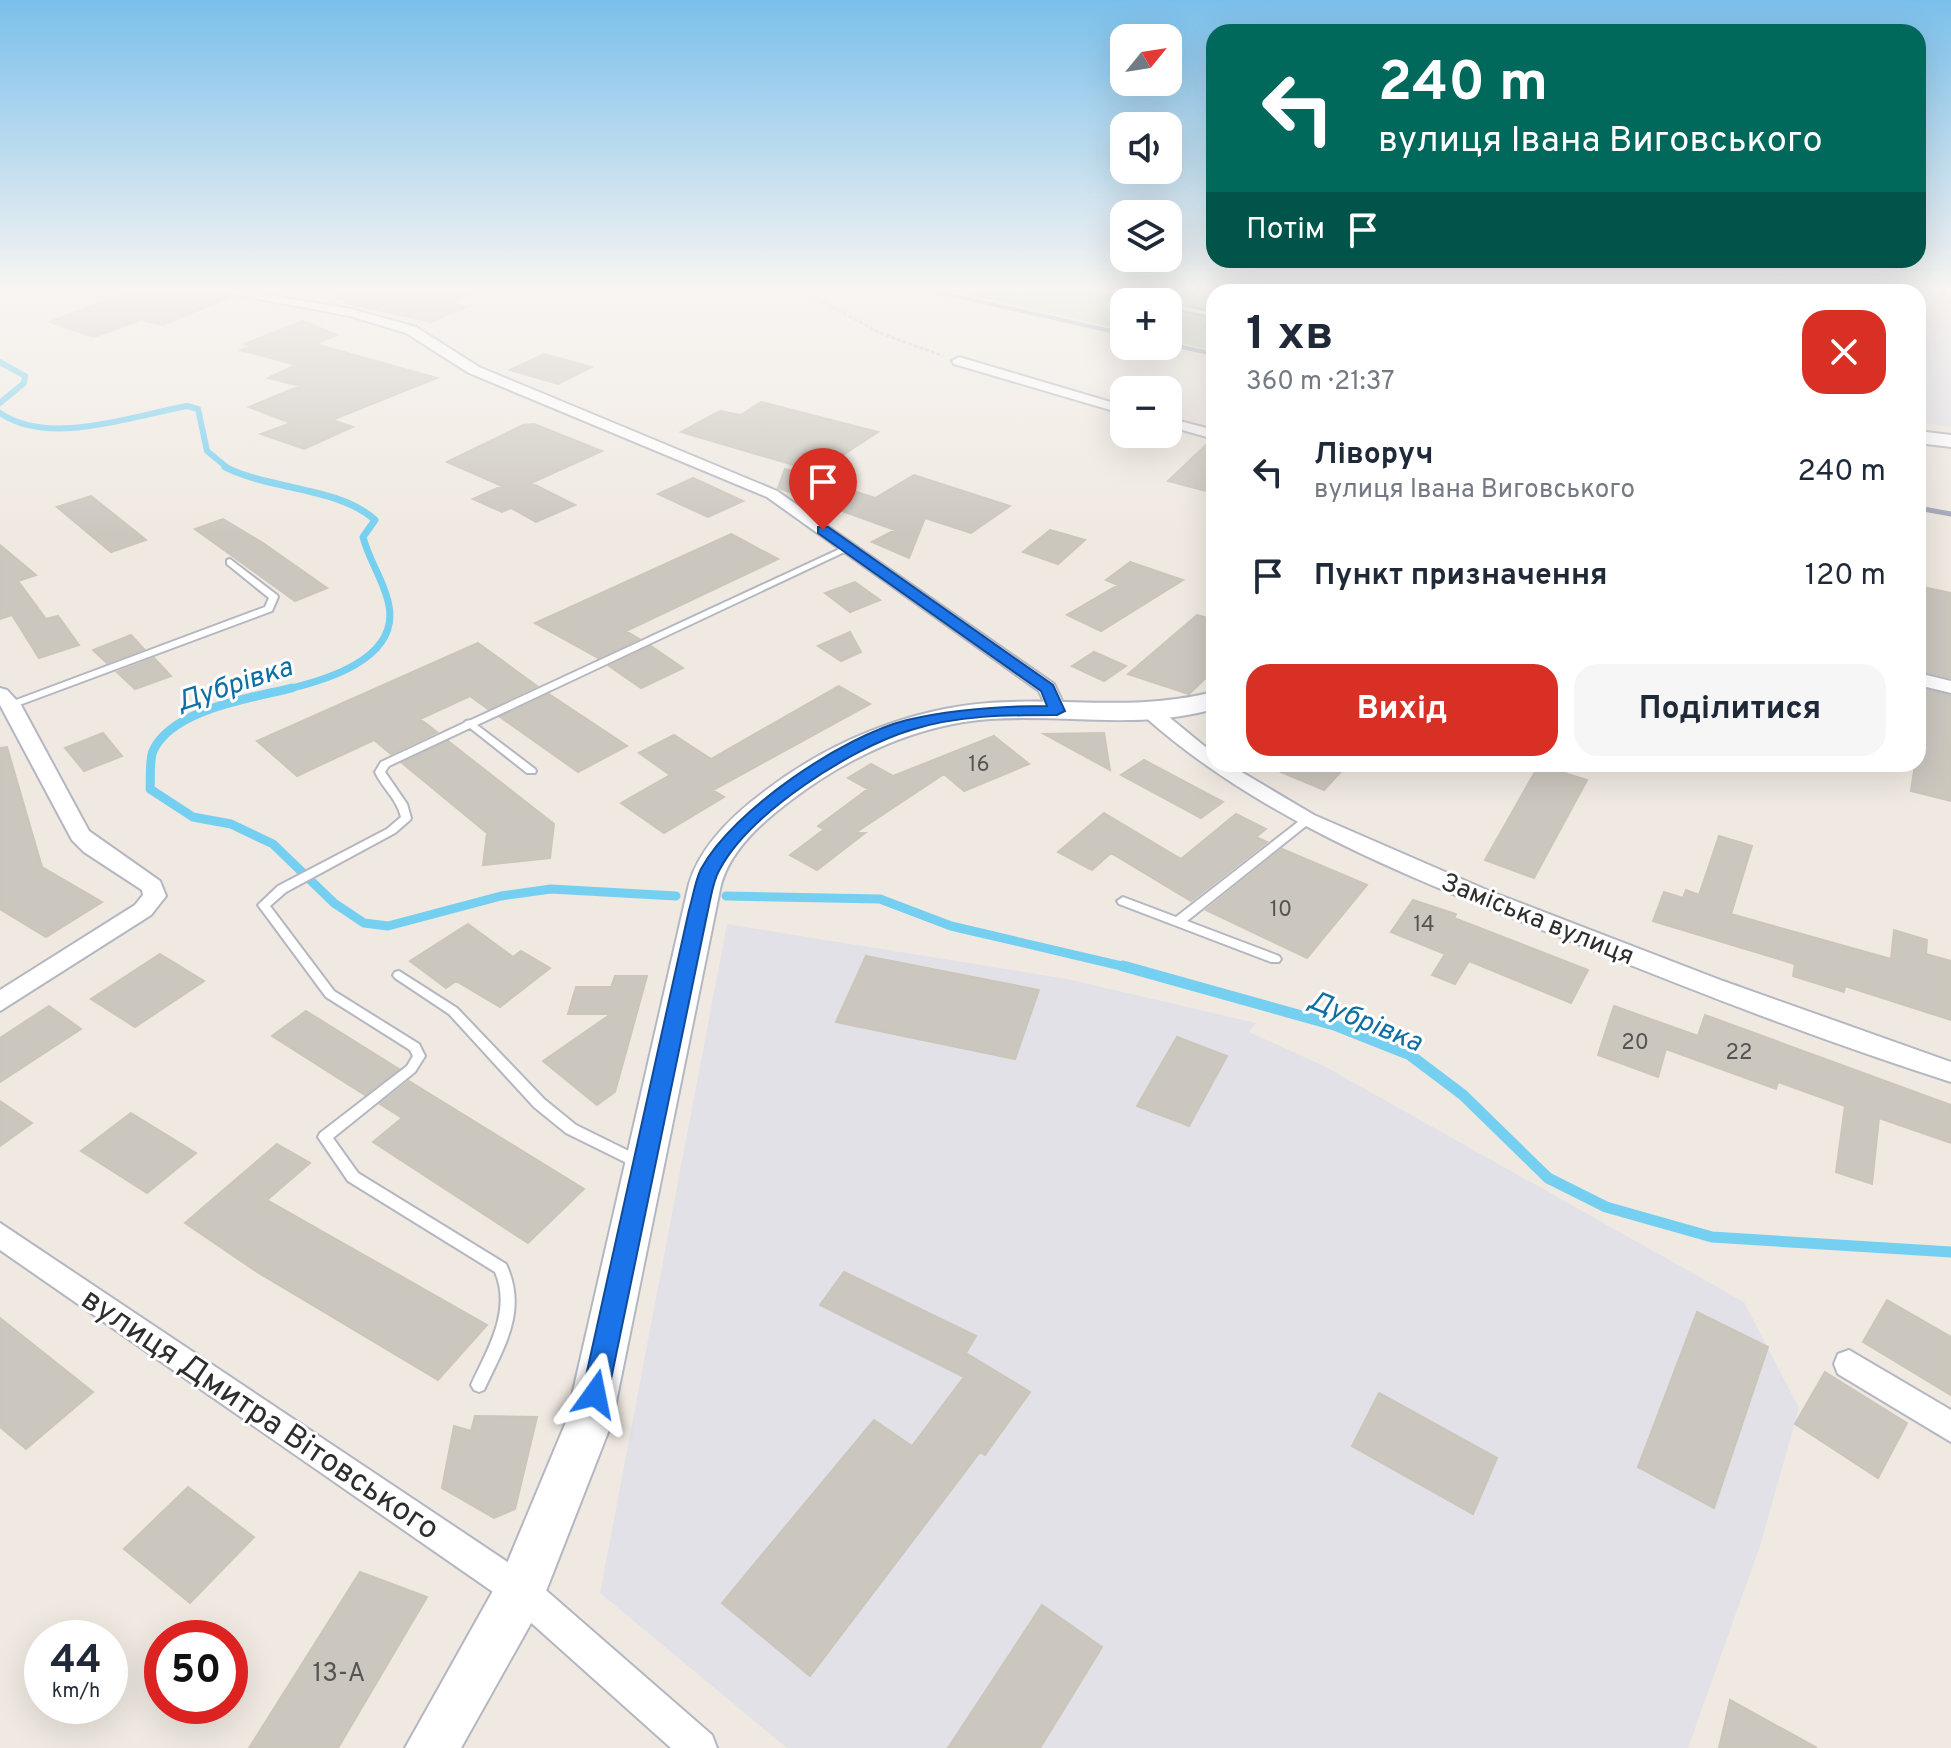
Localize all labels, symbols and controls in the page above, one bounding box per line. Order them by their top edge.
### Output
north arrow [1110,24,1182,96]
map controls [1110,24,1182,448]
text: 240 m [1378,50,1548,120]
icon: left [1246,56,1350,160]
button: sound [1110,112,1182,184]
text: вулиця Івана Виговського [1378,119,1822,165]
button: layers [1110,200,1182,272]
icon: arrive [1341,208,1385,252]
text: Потім [1246,212,1325,249]
button: + [1110,288,1182,360]
text: 1 хв [1246,306,1333,366]
button: close [1802,310,1886,394]
text: 360 m · 21:37 [1246,366,1395,399]
button: − [1110,376,1182,448]
text: Ліворуч [1314,437,1433,474]
pin [789,448,857,530]
icon: left [1246,450,1290,494]
text: 240 m [1798,454,1886,491]
icon: arrive [801,460,845,504]
text: вулиця Івана Виговського [1314,474,1635,507]
icon: arrive [1246,554,1290,598]
text: Пункт призначення [1314,558,1607,595]
text: 120 m [1805,558,1886,595]
water label: Дубрівка [172,650,298,721]
button: Вихід [1246,664,1558,756]
button: Поділитися [1574,664,1886,756]
house number: 16 [968,752,990,779]
street label: Заміська вулиця [1436,867,1638,974]
house number: 10 [1270,897,1292,924]
house number: 14 [1413,912,1435,939]
water label: Дубрівка [1303,984,1428,1062]
house number: 20 [1621,1030,1649,1057]
house number: 22 [1726,1040,1752,1067]
street label: вулиця Дмитра Вітовського [73,1280,446,1550]
position arrow [553,1352,637,1436]
speed limit sign: 50 [144,1620,248,1724]
text: 44 [50,1637,102,1687]
house number: 13-А [313,1658,365,1691]
text: km/h [52,1679,100,1705]

